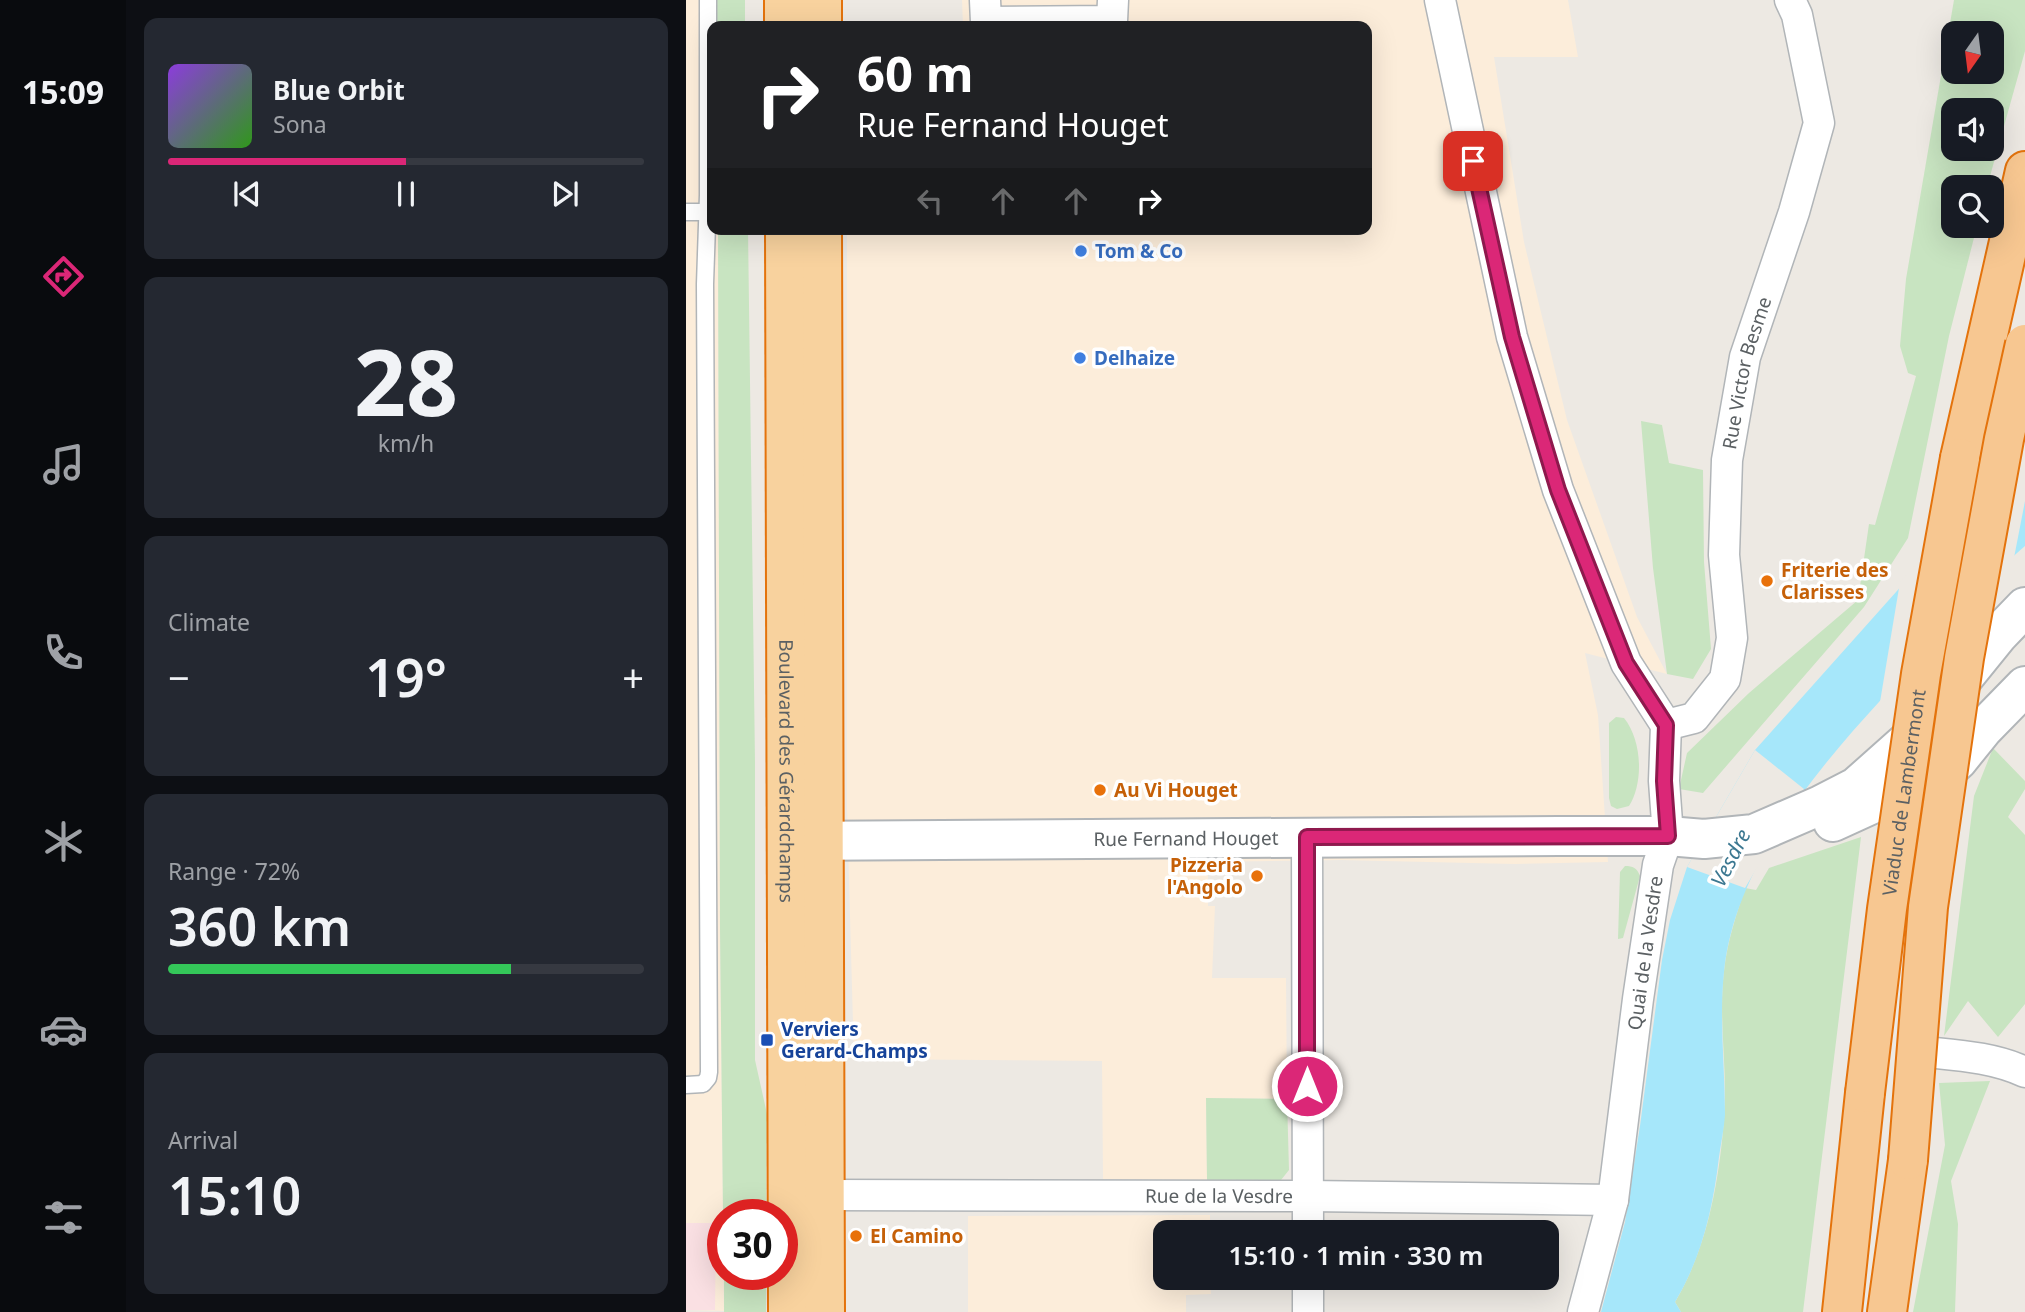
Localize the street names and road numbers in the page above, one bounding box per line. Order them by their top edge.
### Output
street label: Rue Victor Besme [1716,293,1777,451]
street label: Boulevard des Gérardchamps [773,639,800,903]
street label: Viaduc de Lambermont [1876,687,1932,898]
street label: Rue Fernand Houget [1093,825,1279,852]
street label: Quai de la Vesdre [1621,874,1669,1032]
street label: Rue de la Vesdre [1145,1183,1293,1209]

